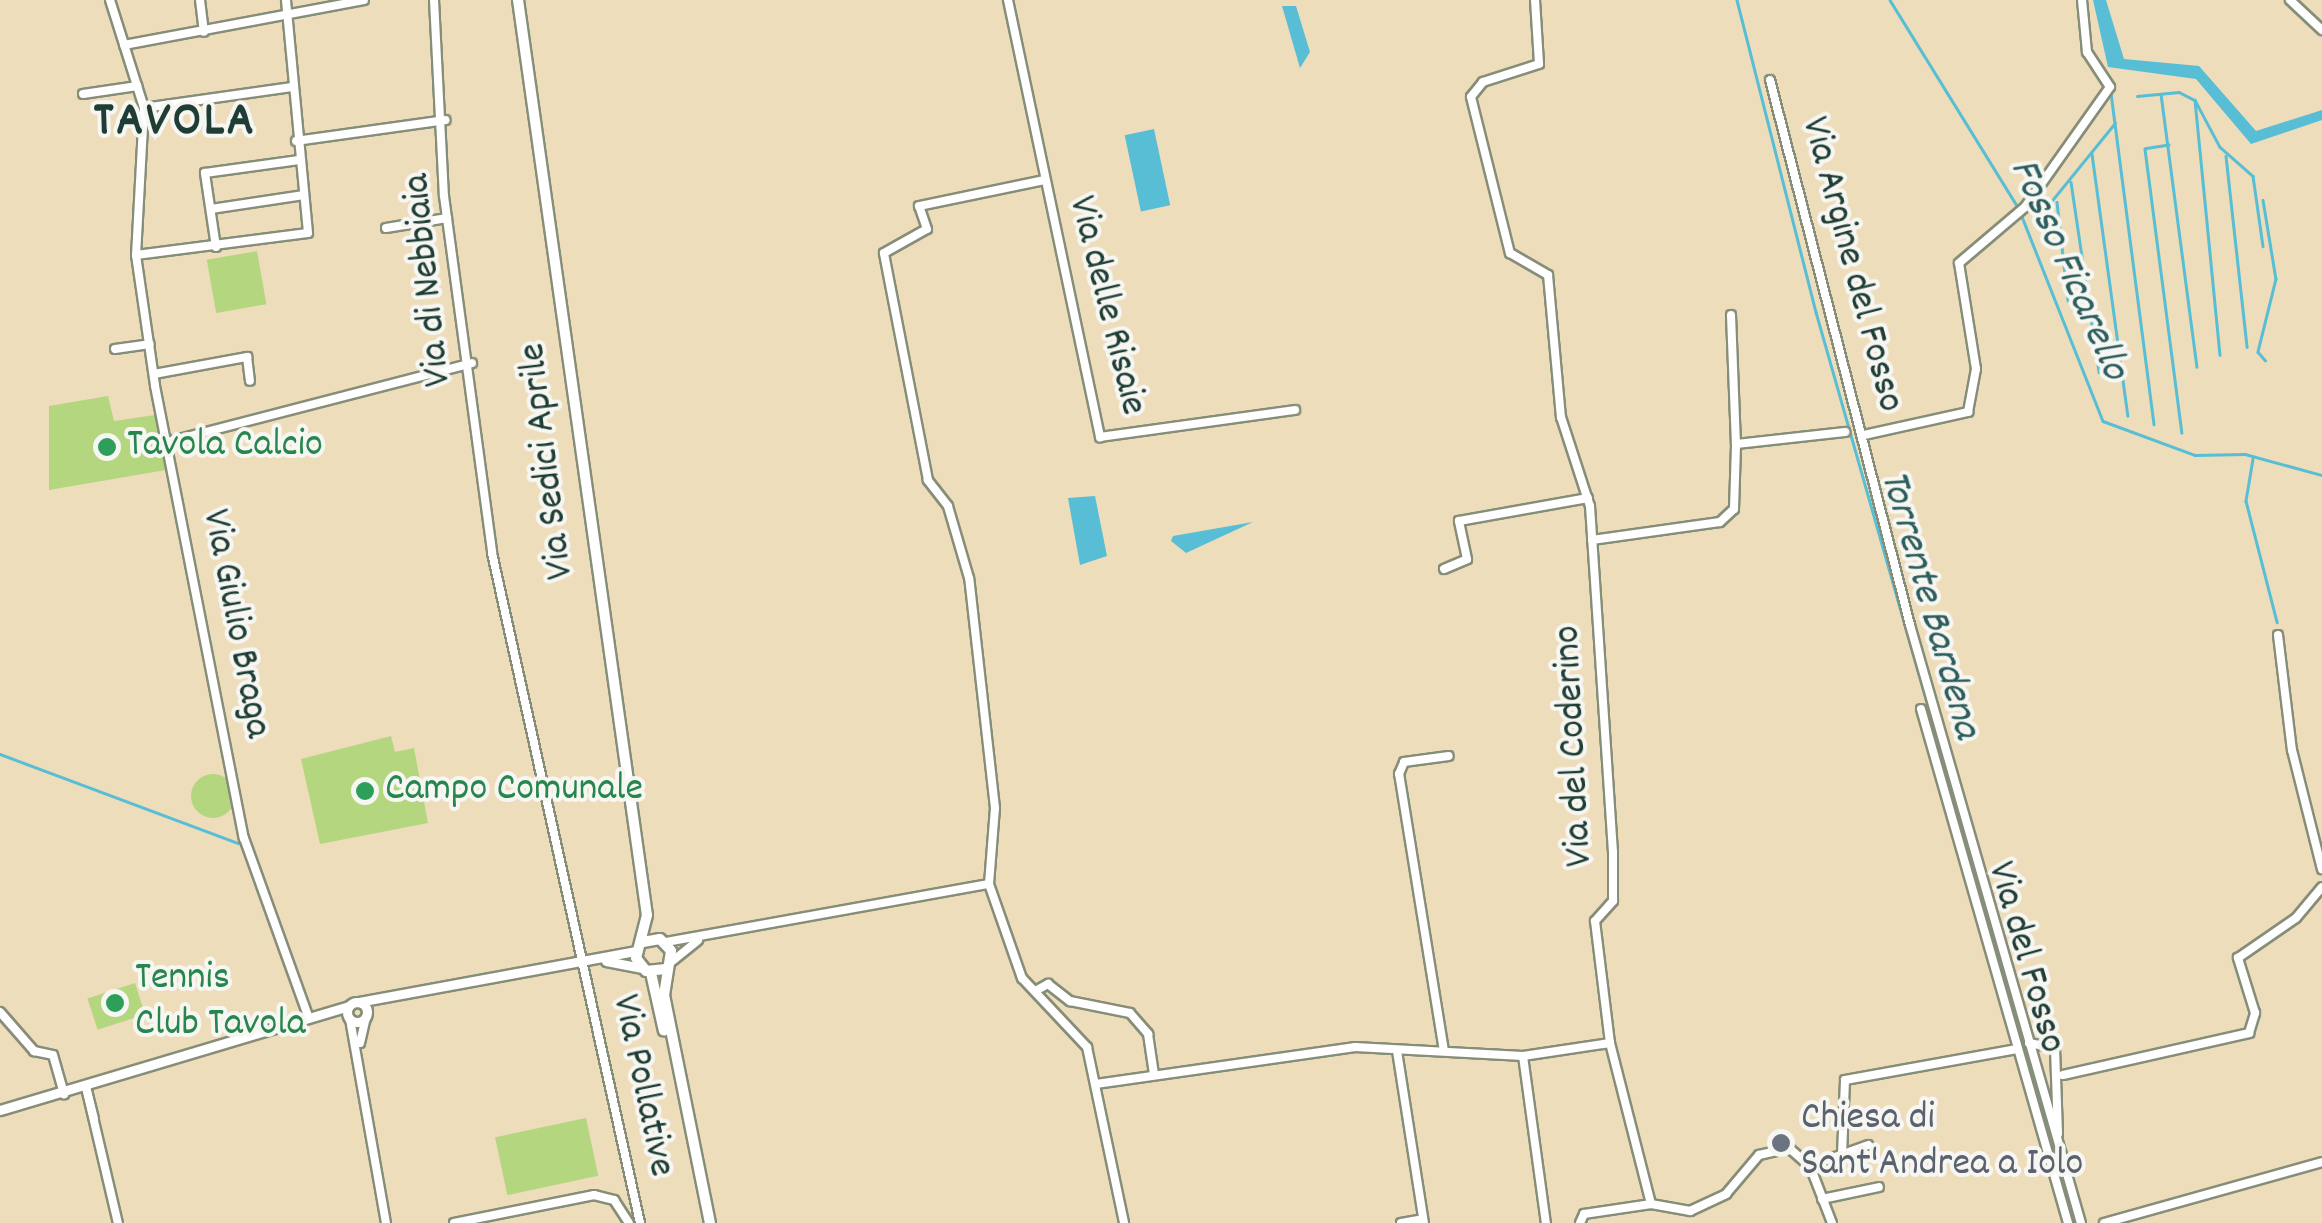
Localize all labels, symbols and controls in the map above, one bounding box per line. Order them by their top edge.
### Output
district label: TAVOLA [94,94,256,154]
street label: Via Argine del Fosso [1788,112,1912,418]
water label: Fosso Ficarello [1996,152,2138,388]
street label: Via di Nebbiaia [395,171,465,389]
street label: Via delle Risaie [1055,192,1155,420]
street label: Via Sedici Aprile [511,340,587,582]
place label: Tavola Calcio [127,423,323,471]
marker: Tavola Calcio [96,436,118,458]
water label: Torrente Bardena [1866,465,1990,745]
street label: Via Giulio Braga [188,506,280,742]
street label: Via del Coderino [1546,624,1606,868]
place label: Campo Comunale [385,767,643,815]
marker: Campo Comunale [354,780,376,802]
street label: Via del Fosso [1974,857,2074,1059]
place label: Tennis Club Tavola [135,956,306,1050]
street label: Via Pollative [598,991,684,1181]
marker: Tennis Club Tavola [104,992,126,1014]
place label: Chiesa di Sant'Andrea a Iolo [1801,1096,2083,1190]
marker: Chiesa di Sant'Andrea a Iolo [1770,1132,1792,1154]

